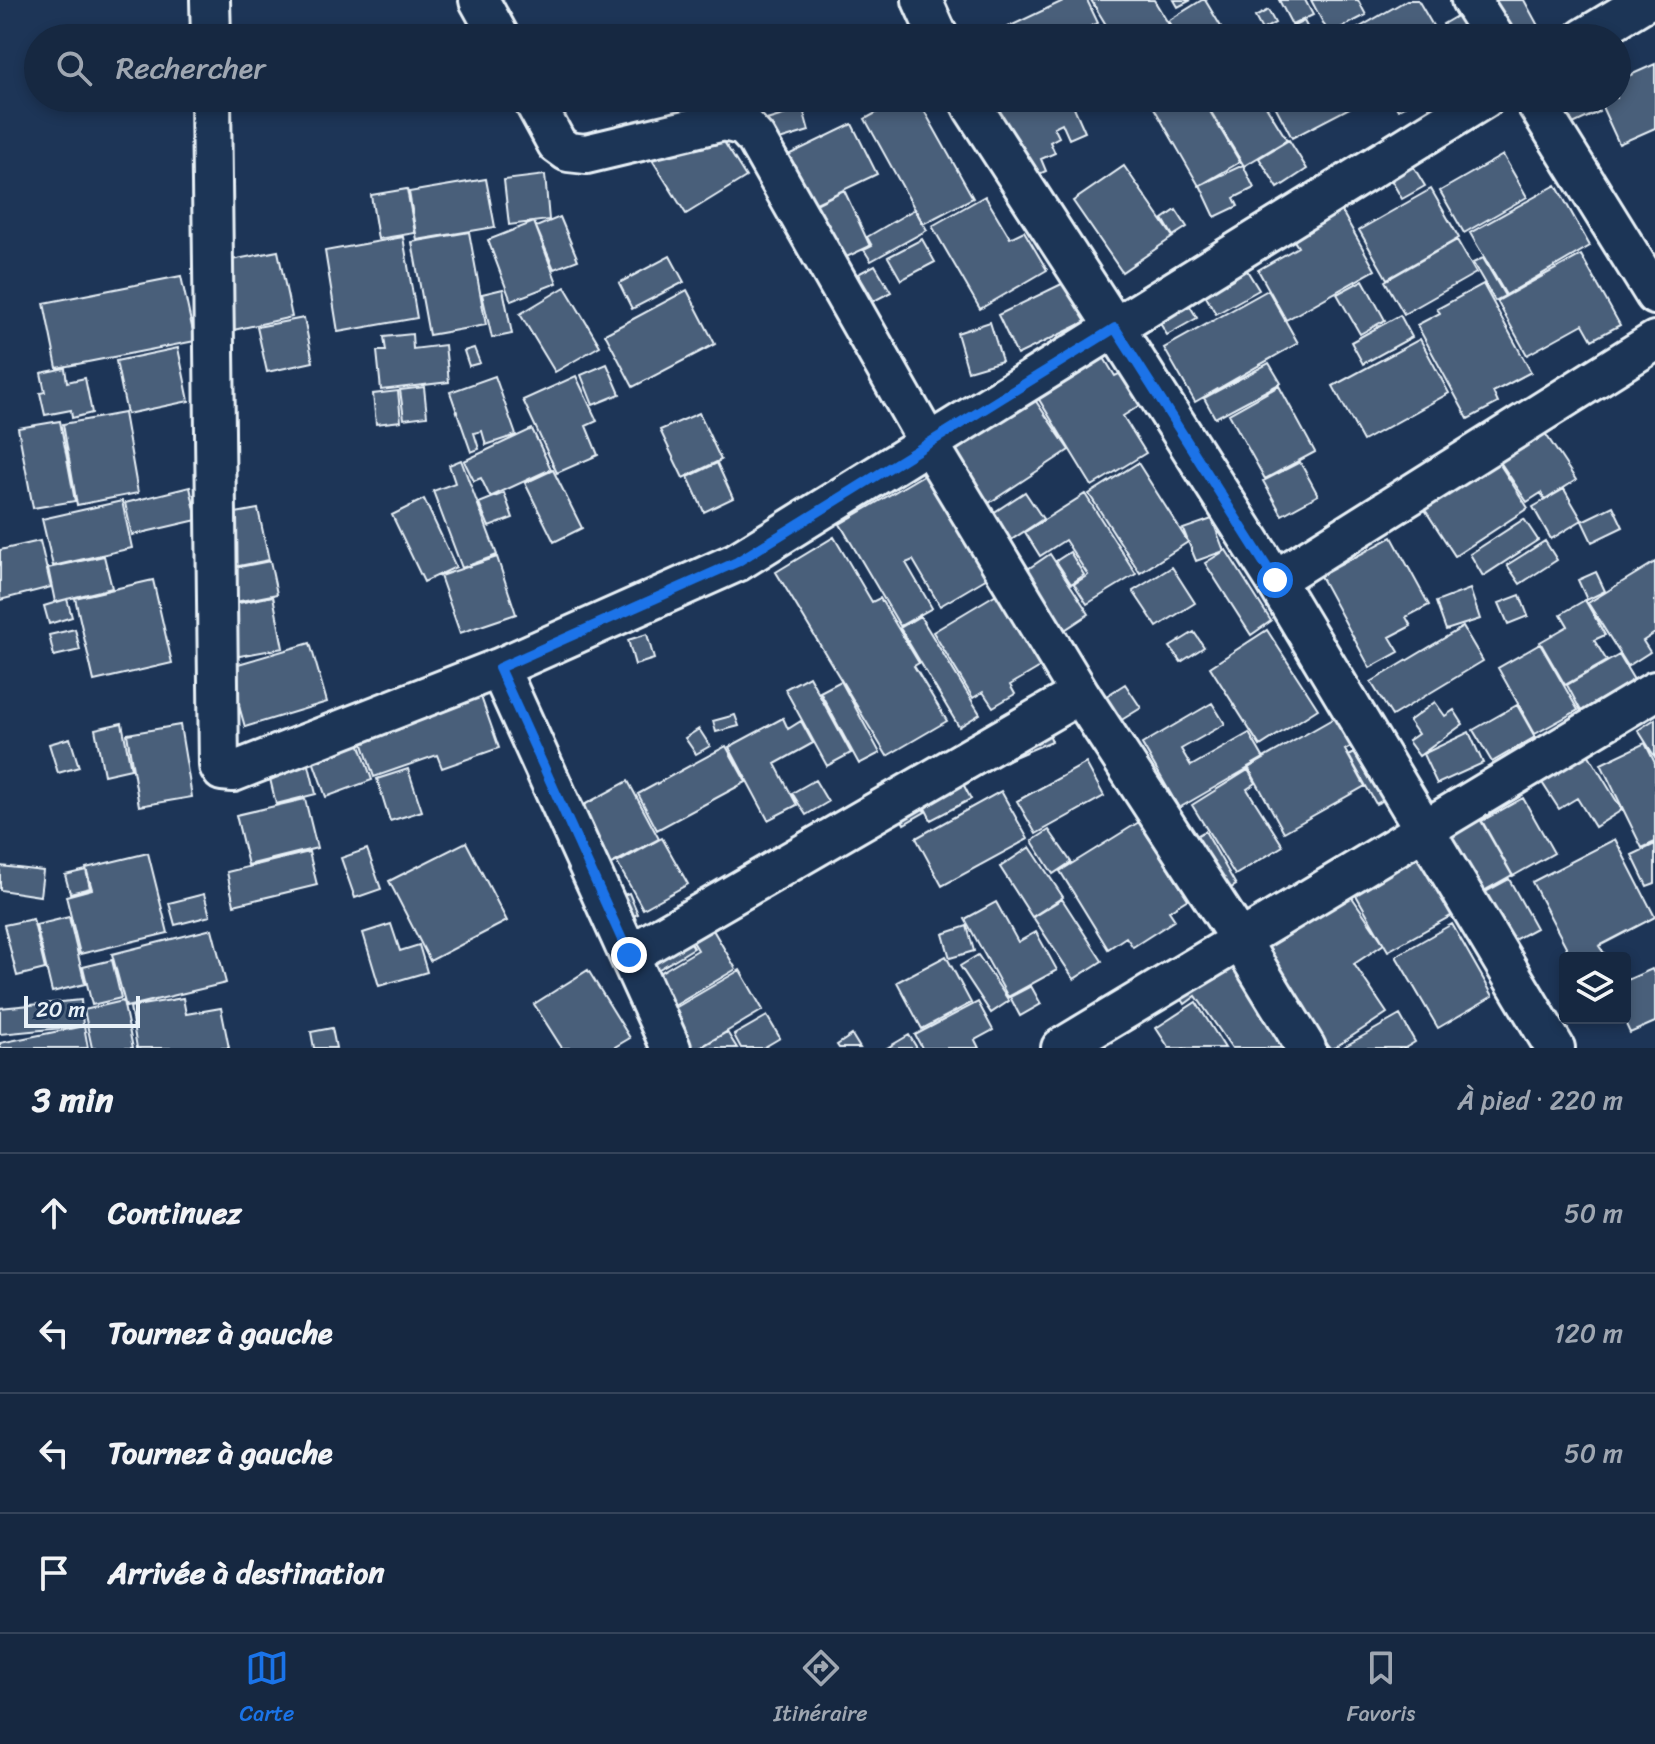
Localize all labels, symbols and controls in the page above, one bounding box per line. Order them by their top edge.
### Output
search box [24,24,1631,112]
text: Rechercher [116,41,266,95]
icon: search [52,46,96,90]
route start [1257,562,1293,598]
route end [611,937,647,973]
map controls [1559,952,1631,1024]
button: layers [1559,952,1631,1024]
text: 20 m [36,990,85,1029]
scale bar [24,992,140,1028]
text: 3 min [32,1070,113,1130]
text: À pied · 220 m [1458,1077,1623,1123]
text: Continuez [108,1186,242,1240]
text: 50 m [1564,1190,1623,1236]
icon: ahead [32,1191,76,1235]
text: Tournez à gauche [108,1306,333,1360]
text: 120 m [1554,1310,1623,1356]
icon: left [32,1311,76,1355]
text: Tournez à gauche [108,1426,333,1480]
text: 50 m [1564,1430,1623,1476]
icon: left [32,1431,76,1475]
text: Arrivée à destination [108,1546,385,1600]
icon: arrive [32,1551,76,1595]
tab: Carte [240,1646,294,1733]
tab: Itinéraire [774,1646,868,1733]
tab: Favoris [1347,1646,1415,1733]

